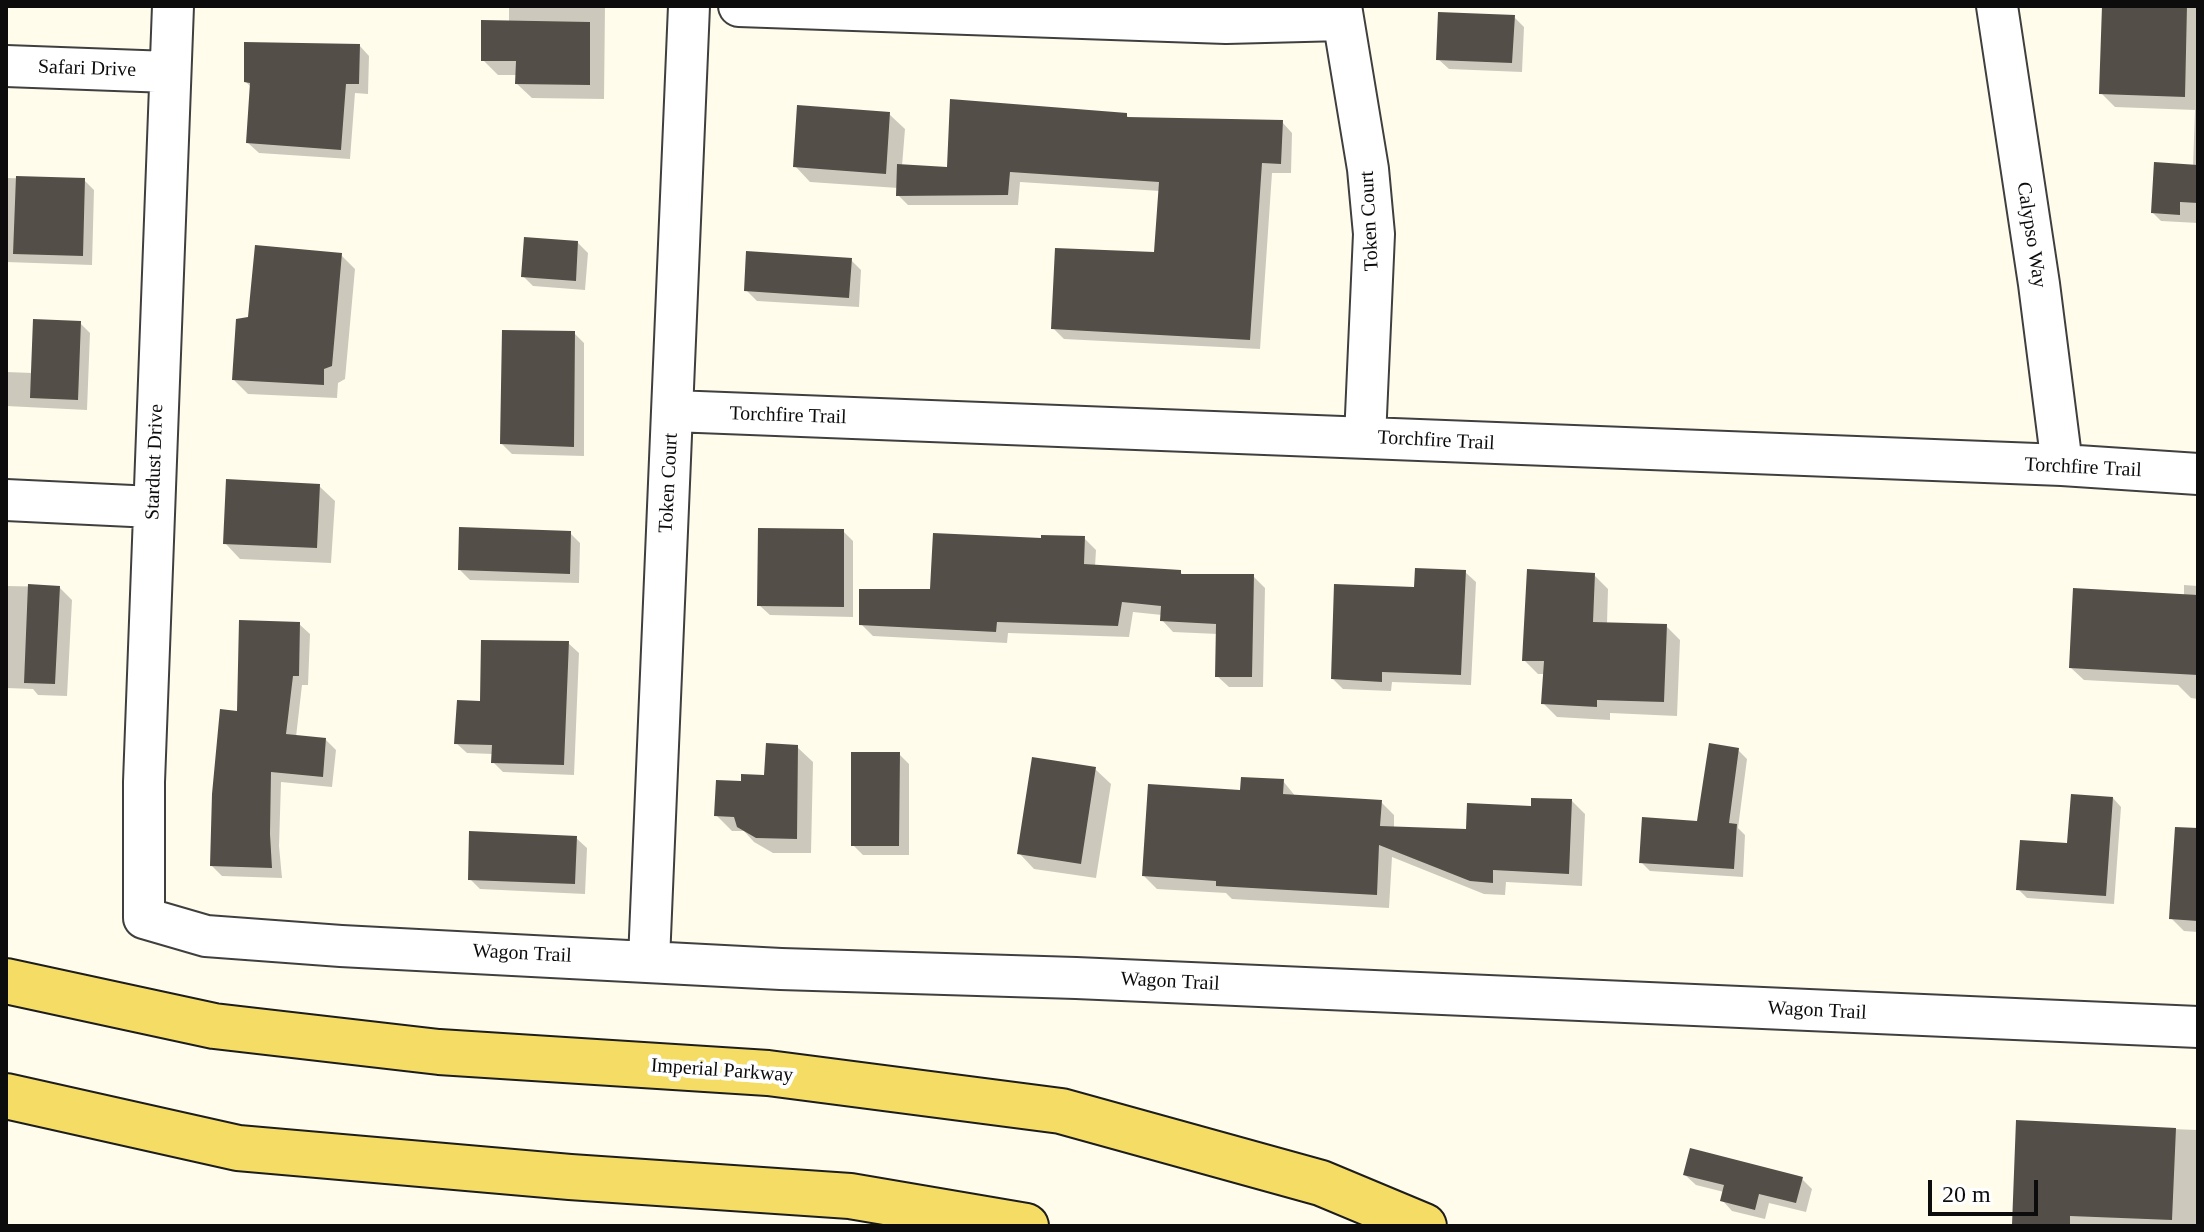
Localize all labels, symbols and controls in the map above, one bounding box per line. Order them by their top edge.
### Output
street label: Safari Drive [37,55,137,83]
street label: Token Court [1355,170,1385,272]
street label: Calypso Way [2011,180,2051,290]
street label: Torchfire Trail [729,402,847,430]
street label: Stardust Drive [141,404,169,520]
street label: Torchfire Trail [1377,426,1495,456]
street label: Token Court [654,432,684,534]
street label: Torchfire Trail [2024,453,2142,483]
street label: Wagon Trail [472,939,572,969]
street label: Wagon Trail [1120,967,1220,997]
street label: Wagon Trail [1767,996,1867,1026]
street label: Imperial Parkway [650,1054,794,1088]
scale bar [1932,1164,2042,1214]
text: 20 m [1942,1181,1991,1207]

